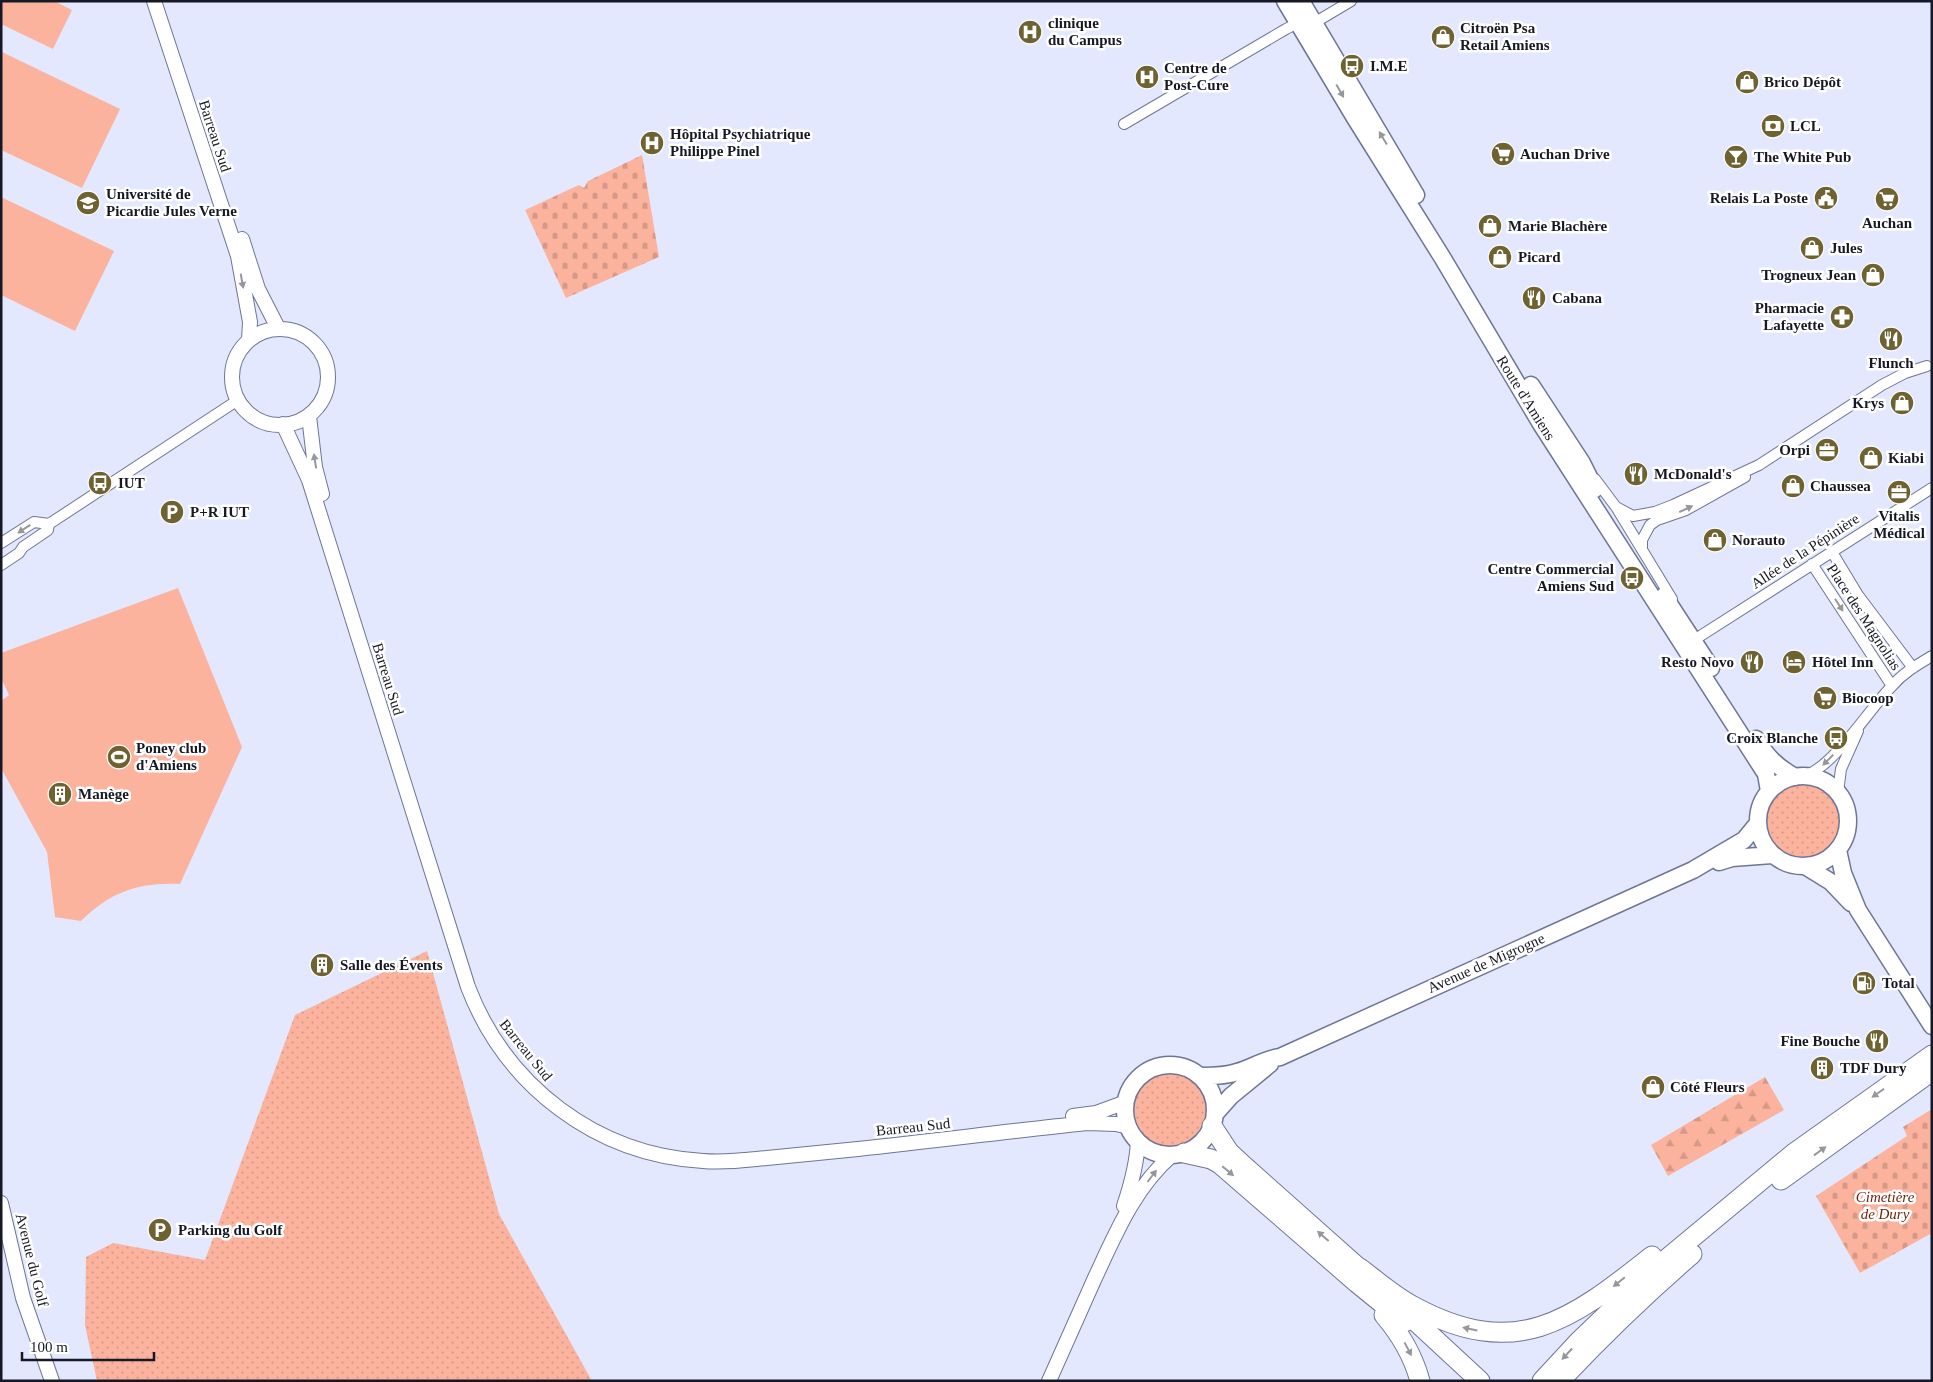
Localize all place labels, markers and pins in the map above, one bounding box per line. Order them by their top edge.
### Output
place label: clinique du Campus [1048,15,1122,48]
hospital icon: clinique du Campus [1017,19,1043,45]
place label: Citroën Psa Retail Amiens [1460,20,1550,53]
shop icon: Citroën Psa Retail Amiens [1430,24,1456,50]
bus stop icon: I.M.E [1339,53,1365,79]
place label: I.M.E [1370,58,1408,74]
place label: Centre de Post-Cure [1164,60,1229,93]
hospital icon: Centre de Post-Cure [1134,64,1160,90]
shop icon: Brico Dépôt [1734,69,1760,95]
place label: Brico Dépôt [1764,74,1841,90]
bank icon: LCL [1760,113,1786,139]
place label: LCL [1790,118,1821,134]
place label: Hôpital Psychiatrique Philippe Pinel [670,126,811,159]
hospital icon: Hôpital Psychiatrique Philippe Pinel [639,130,665,156]
supermarket icon: Auchan Drive [1490,141,1516,167]
bar icon: The White Pub [1723,144,1749,170]
place label: Auchan Drive [1520,146,1610,162]
place label: The White Pub [1754,149,1851,165]
public building icon: Relais La Poste [1813,185,1839,211]
place label: Université de Picardie Jules Verne [106,186,237,219]
supermarket icon: Auchan [1874,186,1900,212]
school or university icon: Université de Picardie Jules Verne [75,190,101,216]
place label: Relais La Poste [1710,190,1808,206]
shop icon: Marie Blachère [1477,213,1503,239]
place label: Auchan [1862,215,1913,231]
place label: Marie Blachère [1508,218,1608,234]
shop icon: Jules [1799,235,1825,261]
place label: Jules [1830,240,1863,256]
shop icon: Picard [1487,244,1513,270]
place label: Picard [1518,249,1561,265]
shop icon: Trogneux Jean [1860,262,1886,288]
place label: Trogneux Jean [1761,267,1857,283]
restaurant icon: Cabana [1521,285,1547,311]
place label: Cabana [1552,290,1603,306]
place label: Pharmacie Lafayette [1755,300,1824,333]
pharmacy icon: Pharmacie Lafayette [1829,304,1855,330]
restaurant icon: Flunch [1878,326,1904,352]
place label: Flunch [1868,355,1914,371]
shop icon: Krys [1889,390,1915,416]
place label: Krys [1852,395,1884,411]
office icon: Orpi [1814,437,1840,463]
place label: Orpi [1779,442,1810,458]
shop icon: Kiabi [1858,445,1884,471]
place label: Kiabi [1888,450,1924,466]
restaurant icon: McDonald's [1623,461,1649,487]
place label: McDonald's [1654,466,1732,482]
bus stop icon: IUT [87,470,113,496]
shop icon: Chaussea [1780,473,1806,499]
place label: IUT [118,475,145,491]
place label: Chaussea [1810,478,1871,494]
office icon: Vitalis Médical [1886,479,1912,505]
parking icon: P+R IUT [159,499,185,525]
place label: P+R IUT [190,504,249,520]
place label: Vitalis Médical [1873,508,1925,541]
shop icon: Norauto [1702,527,1728,553]
place label: Norauto [1732,532,1785,548]
place label: Centre Commercial Amiens Sud [1488,561,1615,594]
bus stop icon: Centre Commercial Amiens Sud [1619,565,1645,591]
restaurant icon: Resto Novo [1739,649,1765,675]
hotel icon: Hôtel Inn [1781,649,1807,675]
place label: Resto Novo [1661,654,1734,670]
place label: Hôtel Inn [1812,654,1874,670]
supermarket icon: Biocoop [1812,685,1838,711]
place label: Biocoop [1842,690,1894,706]
bus stop icon: Croix Blanche [1823,725,1849,751]
place label: Croix Blanche [1726,730,1818,746]
place label: Poney club d'Amiens [136,740,206,773]
sports icon: Poney club d'Amiens [106,744,132,770]
building icon: Manège [47,781,73,807]
place label: Manège [78,786,129,802]
building icon: Salle des Évents [309,952,335,978]
place label: Salle des Évents [340,957,443,973]
fuel station icon: Total [1851,970,1877,996]
place label: Total [1882,975,1915,991]
restaurant icon: Fine Bouche [1864,1028,1890,1054]
place label: Fine Bouche [1780,1033,1860,1049]
building icon: TDF Dury [1809,1055,1835,1081]
place label: TDF Dury [1840,1060,1907,1076]
shop icon: Côté Fleurs [1640,1074,1666,1100]
place label: Côté Fleurs [1670,1079,1745,1095]
parking icon: Parking du Golf [147,1217,173,1243]
place label: Parking du Golf [178,1222,283,1238]

